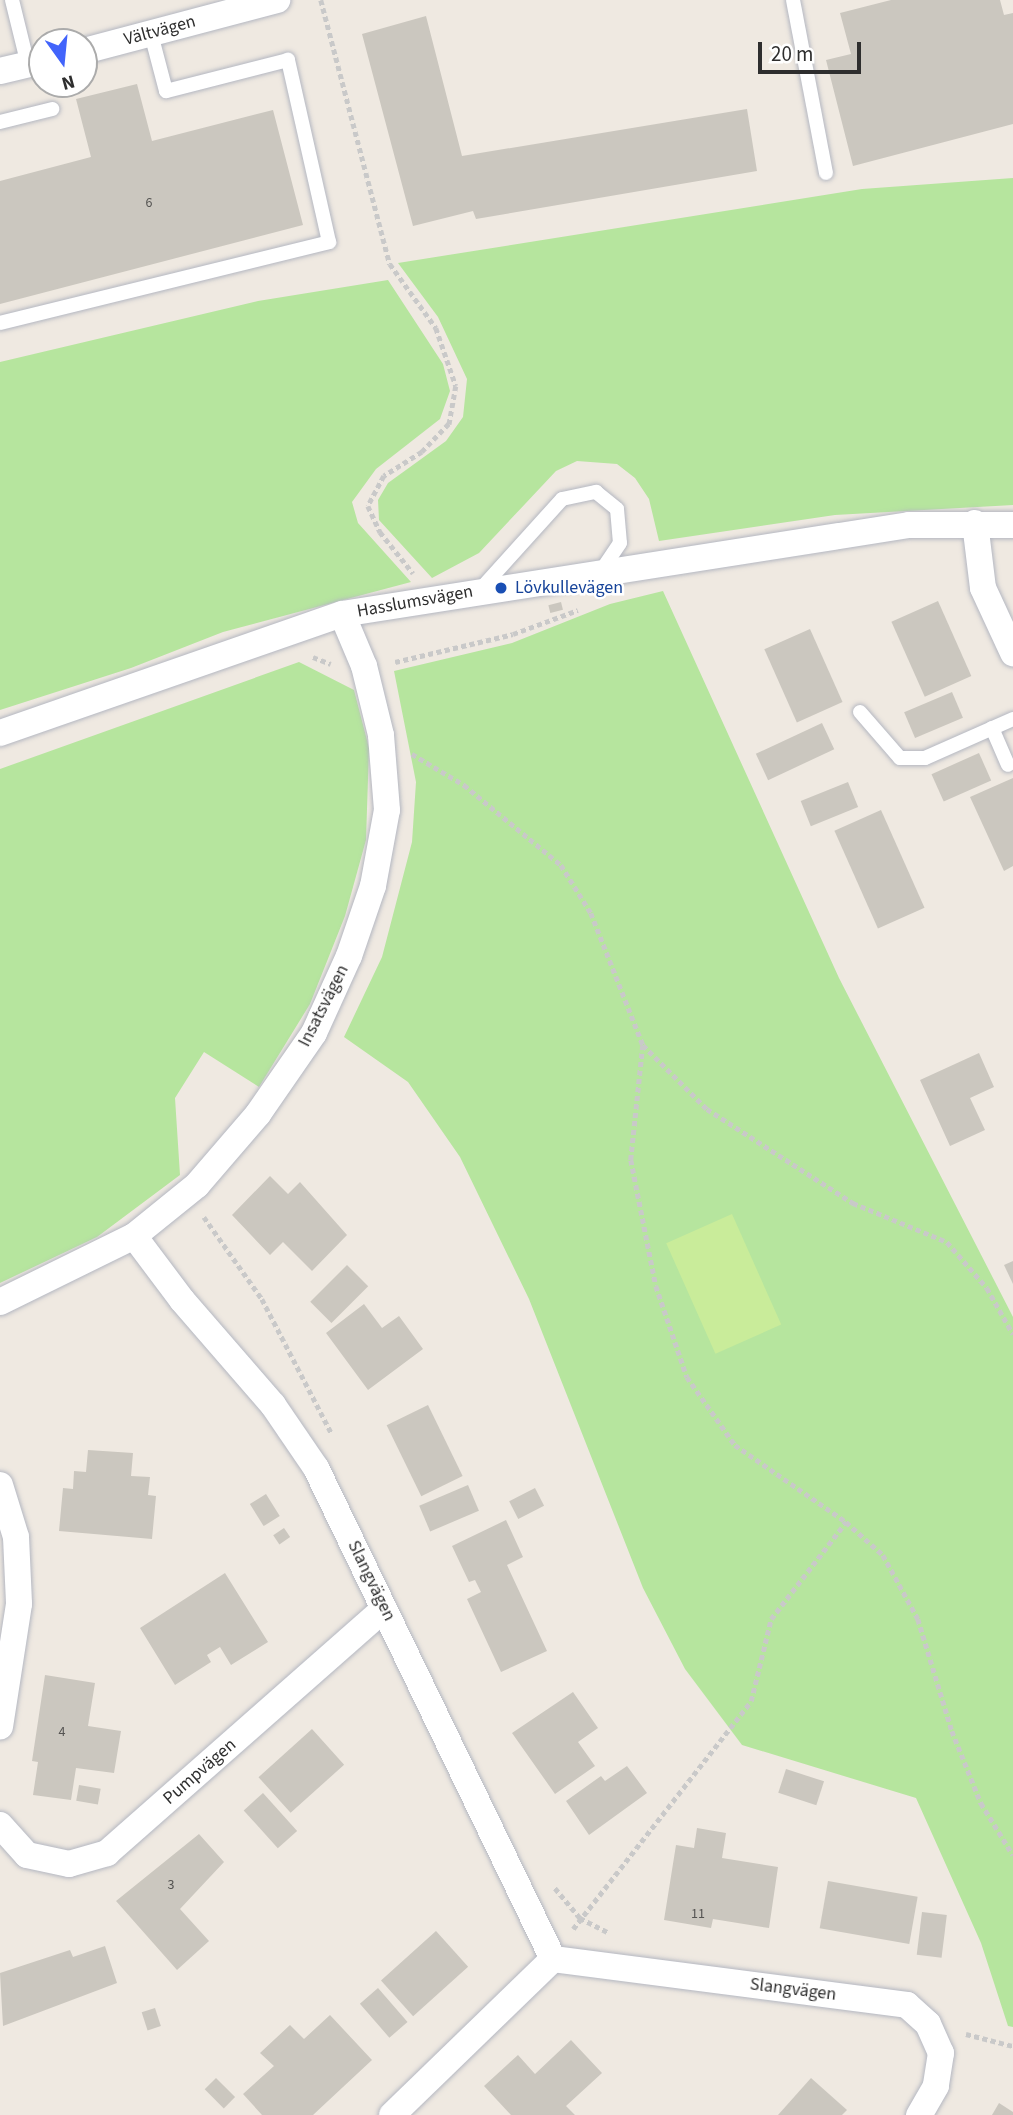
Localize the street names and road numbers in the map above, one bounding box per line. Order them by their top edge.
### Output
street label: Vältvägen [122,11,198,51]
street label: Hasslumsvägen [355,581,475,623]
street label: Insatsvägen [294,961,354,1051]
street label: Slangvägen [342,1537,400,1625]
street label: Pumpvägen [159,1734,241,1810]
street label: Slangvägen [749,1974,837,2006]

